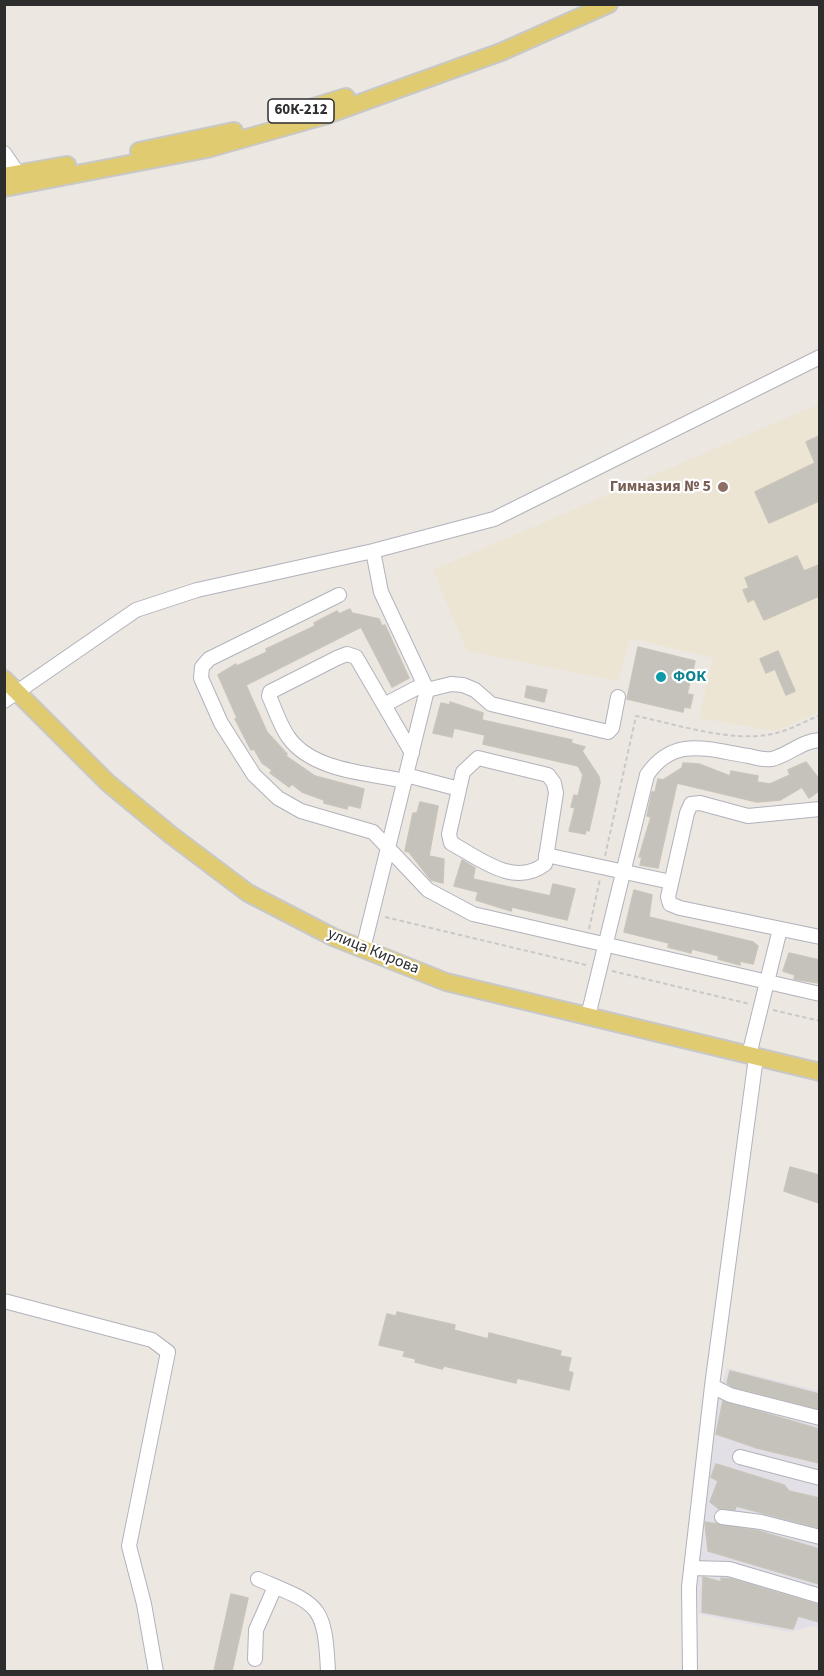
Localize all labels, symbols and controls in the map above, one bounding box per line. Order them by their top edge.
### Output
road number: 60К-212 [268,99,334,123]
place label: Гимназия № 5 [610,477,711,497]
marker: Гимназия № 5 [716,480,730,494]
place label: ФОК [673,667,706,687]
marker: ФОК [654,670,668,684]
street label: улица Кирова [324,925,422,979]

